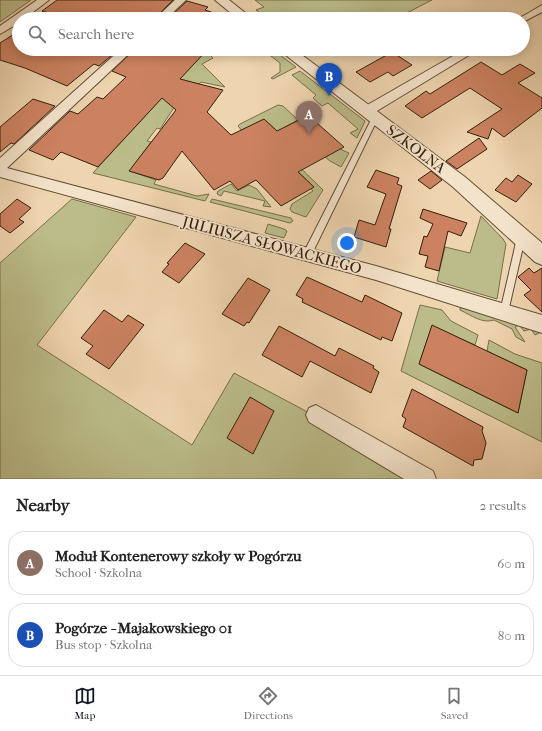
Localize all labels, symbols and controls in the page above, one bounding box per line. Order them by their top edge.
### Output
search box [12,12,530,56]
icon: search [26,23,48,45]
text: Search here [58,25,134,43]
pin: B [316,63,342,96]
pin: A [296,101,322,134]
street label: SZKOLNA [383,121,449,177]
street label: JULIUSZA SŁOWACKIEGO [180,212,364,278]
your location [337,233,357,253]
text: Nearby [16,495,70,515]
text: 2 results [480,498,526,513]
text: Moduł Kontenerowy szkoły w Pogórzu [55,547,302,565]
text: A [26,556,34,571]
text: 60 m [497,556,525,571]
text: School · Szkolna [55,565,142,580]
text: Pogórze - Majakowskiego 01 [55,619,232,637]
text: B [26,628,34,643]
text: 80 m [498,628,525,643]
text: Bus stop · Szkolna [55,637,152,652]
tab: Map [74,685,96,722]
tab: Directions [244,685,293,722]
tab: Saved [441,685,468,722]

